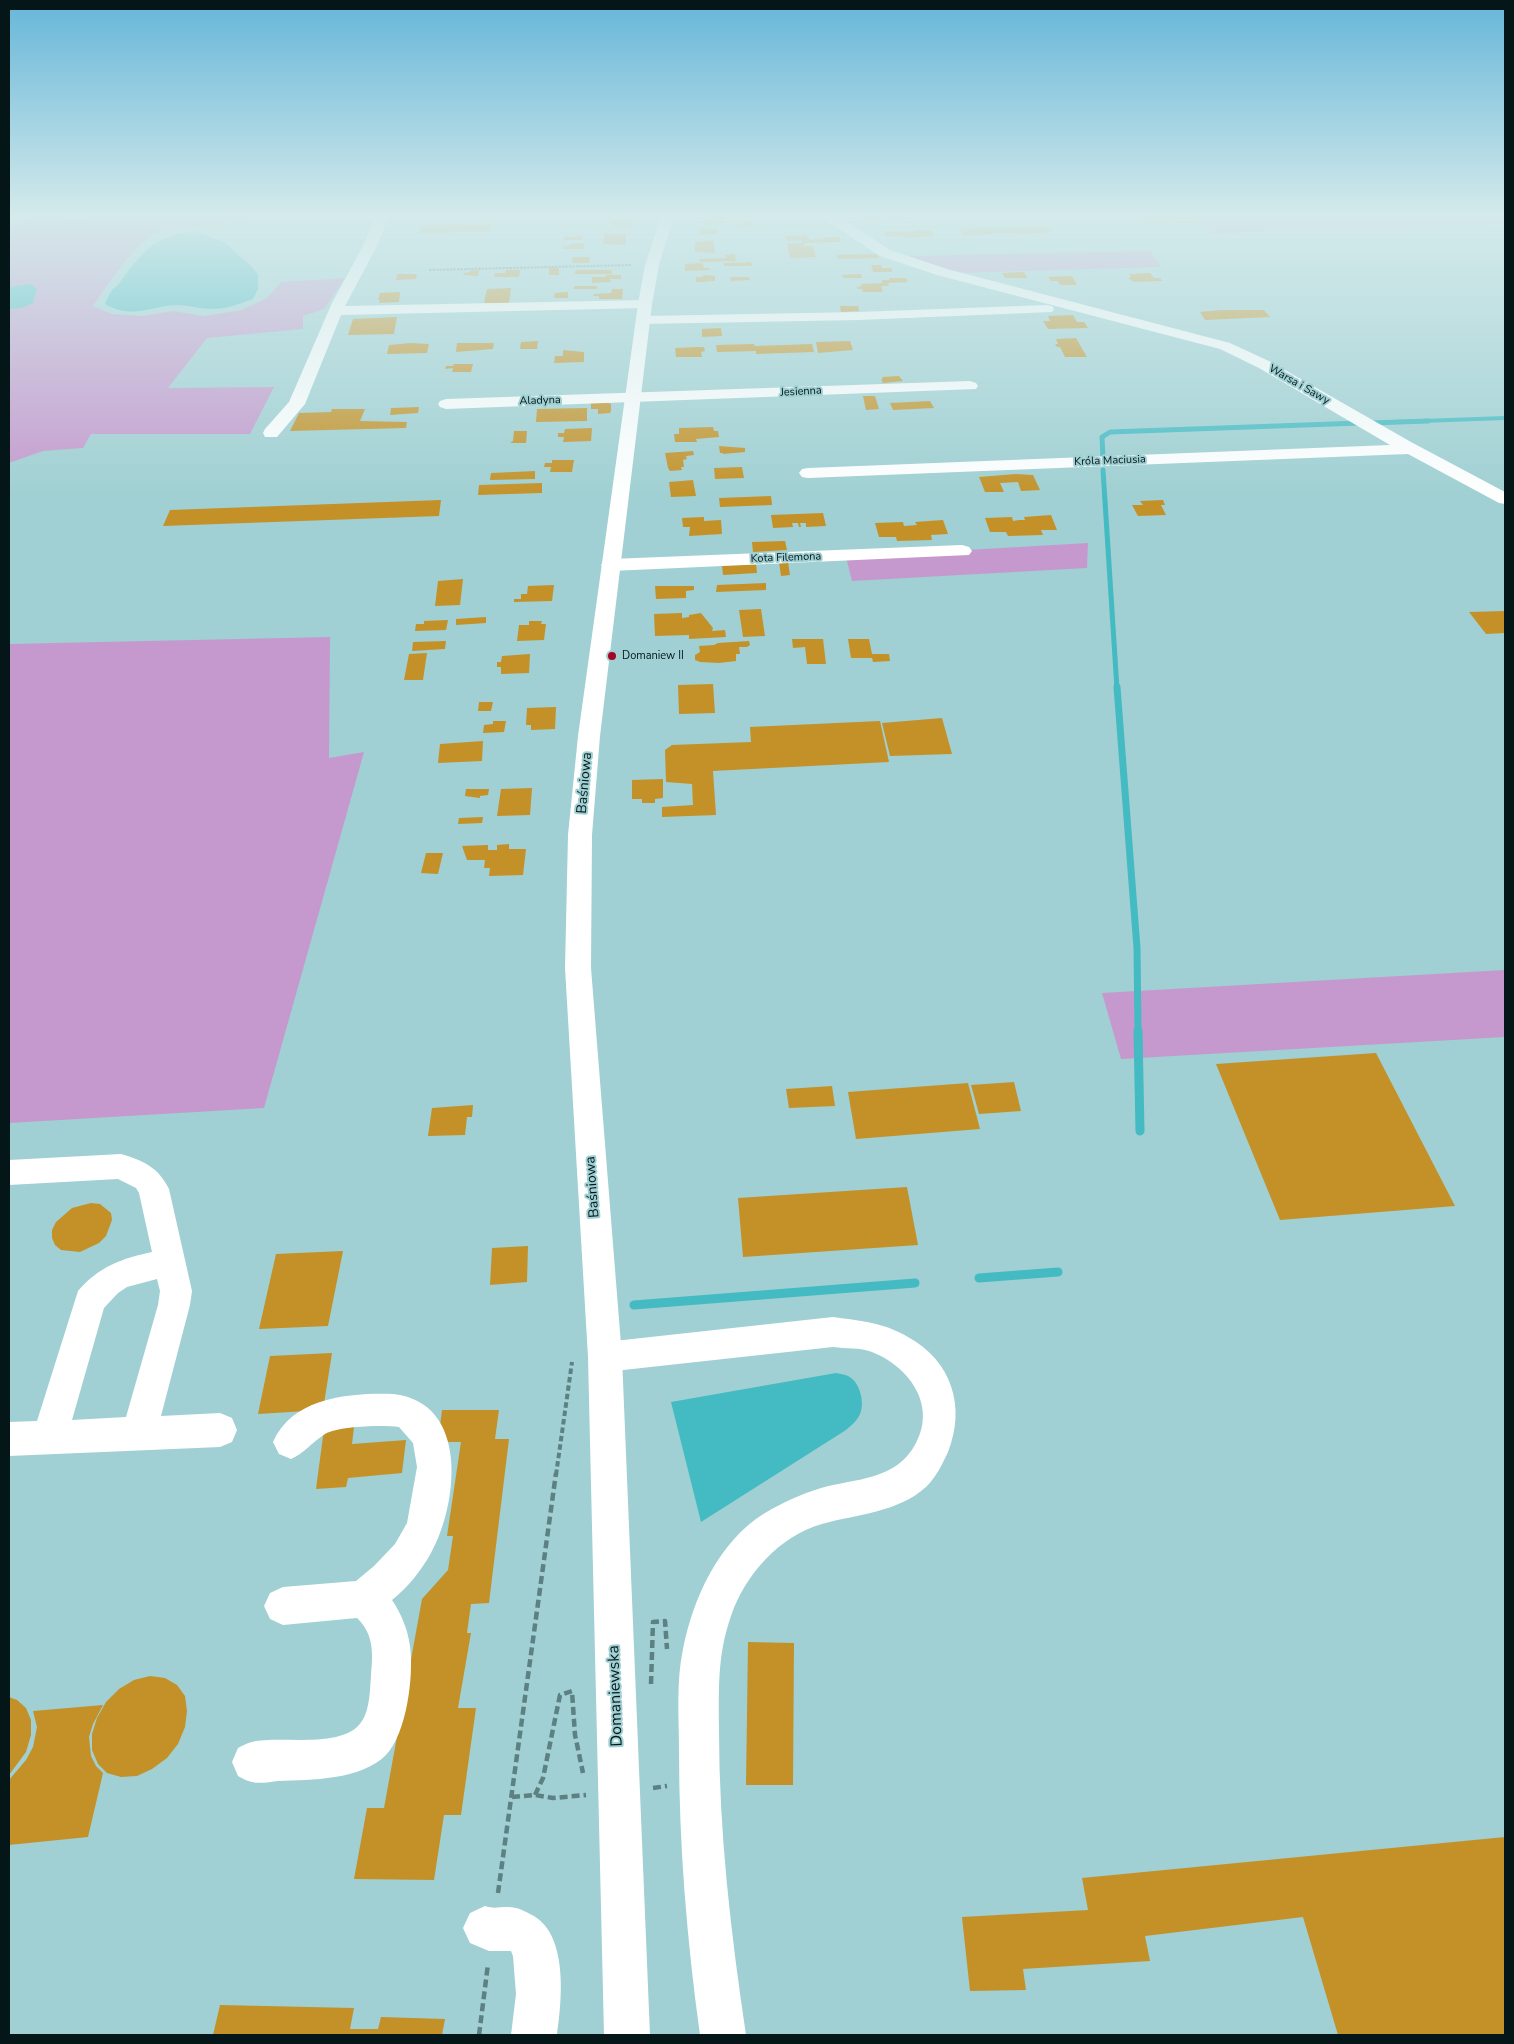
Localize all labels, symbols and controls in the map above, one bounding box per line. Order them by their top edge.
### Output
street label: Warsa i Sawy [1266,362,1332,408]
street label: Jesienna [780,384,822,400]
street label: Aladyna [519,394,561,408]
street label: Króla Maciusia [1074,453,1146,469]
street label: Kota Filemona [751,550,821,566]
place label: Domaniew II [622,649,684,663]
marker: Domaniew II [606,650,618,662]
street label: Baśniowa [574,752,596,814]
street label: Baśniowa [582,1156,604,1218]
street label: Domaniewska [605,1645,627,1747]

